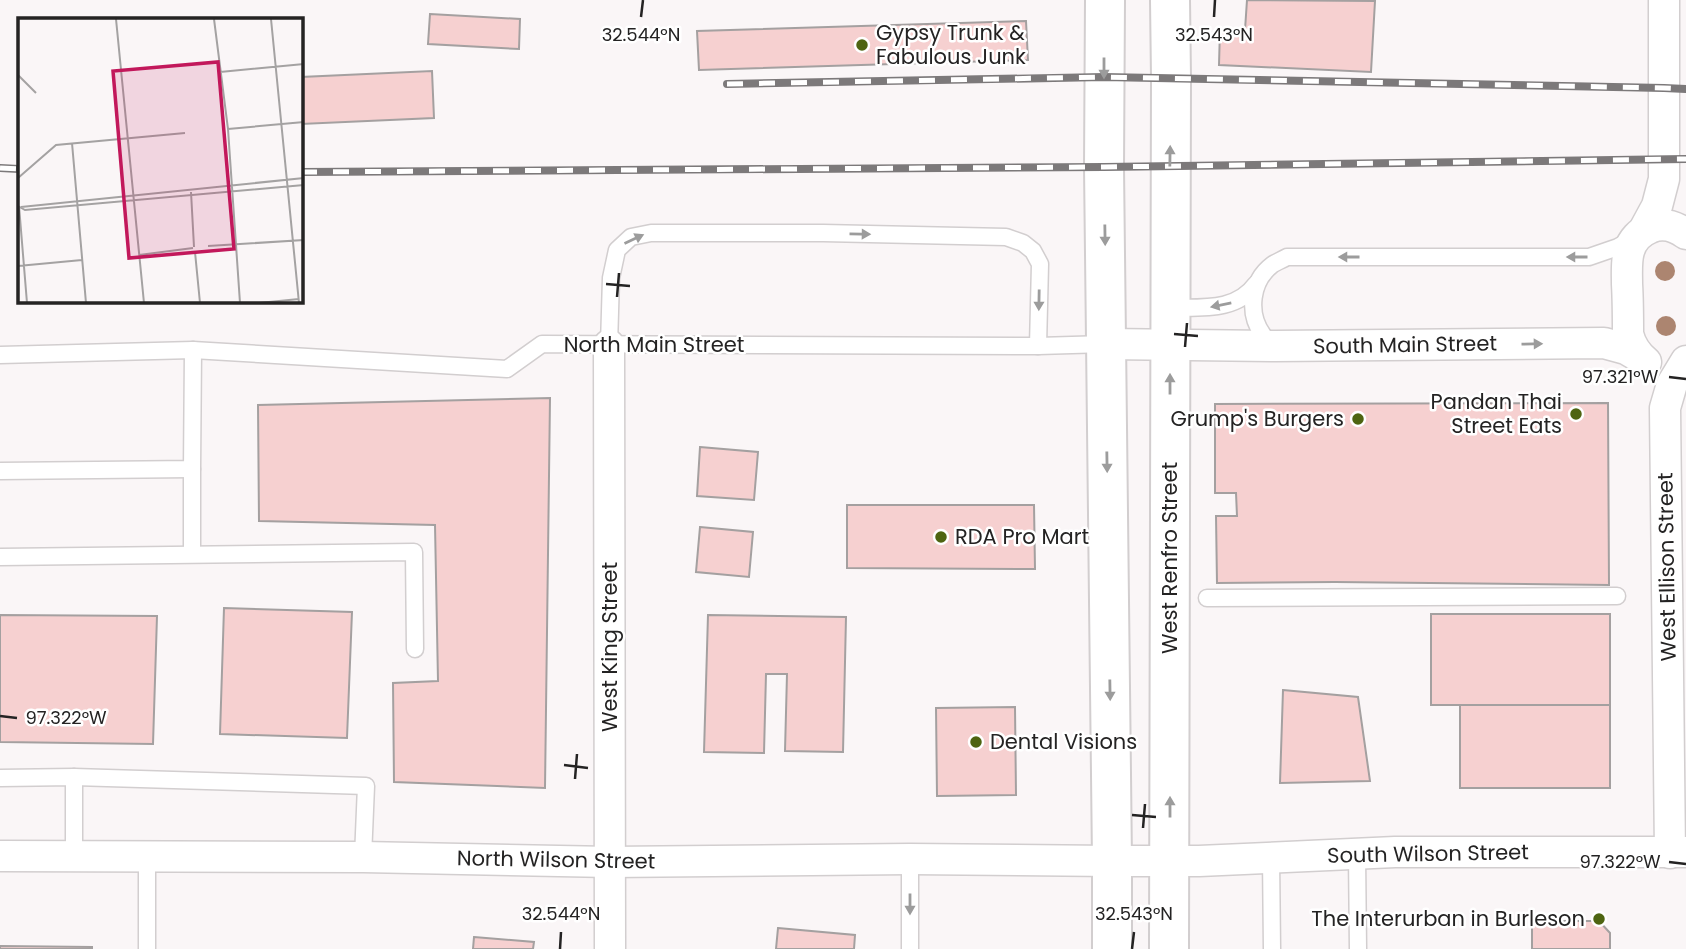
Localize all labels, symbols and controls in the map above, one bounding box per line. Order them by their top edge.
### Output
inset map [18,18,303,303]
place label: Gypsy Trunk & Fabulous Junk [876,18,1026,71]
text: 32.544°N [602,22,680,47]
text: 32.543°N [1175,22,1253,47]
marker: Gypsy Trunk & Fabulous Junk [854,37,870,53]
one-way arrow [1098,57,1110,79]
one-way arrow [1164,145,1176,167]
one-way arrow [1099,224,1111,246]
one-way arrow [849,228,871,240]
one-way arrow [624,233,645,245]
one-way arrow [1338,251,1360,263]
one-way arrow [1566,251,1588,263]
one-way arrow [1033,289,1045,311]
one-way arrow [1210,299,1232,310]
street label: South Main Street [1313,328,1497,361]
street label: North Main Street [564,330,744,359]
one-way arrow [1521,338,1543,350]
text: 97.321°W [1582,364,1659,389]
one-way arrow [1164,373,1176,395]
place label: Pandan Thai Street Eats [1431,387,1562,440]
place label: Grump's Burgers [1170,404,1344,433]
marker: Pandan Thai Street Eats [1568,406,1584,422]
marker: Grump's Burgers [1350,411,1366,427]
one-way arrow [1101,452,1113,474]
street label: West Renfro Street [1155,462,1184,654]
street label: West Ellison Street [1650,472,1683,662]
place label: RDA Pro Mart [955,522,1089,551]
marker: RDA Pro Mart [933,529,949,545]
street label: West King Street [595,562,624,732]
one-way arrow [1104,679,1116,701]
text: 97.322°W [25,705,107,730]
place label: Dental Visions [990,727,1137,756]
marker: Dental Visions [968,734,984,750]
one-way arrow [1164,796,1176,818]
street label: South Wilson Street [1327,837,1529,870]
street label: North Wilson Street [457,843,655,876]
text: 97.322°W [1579,849,1661,874]
one-way arrow [904,893,916,915]
text: 32.544°N [522,901,600,926]
text: 32.543°N [1095,901,1173,926]
place label: The Interurban in Burleson [1311,904,1585,933]
marker: The Interurban in Burleson [1591,911,1607,927]

